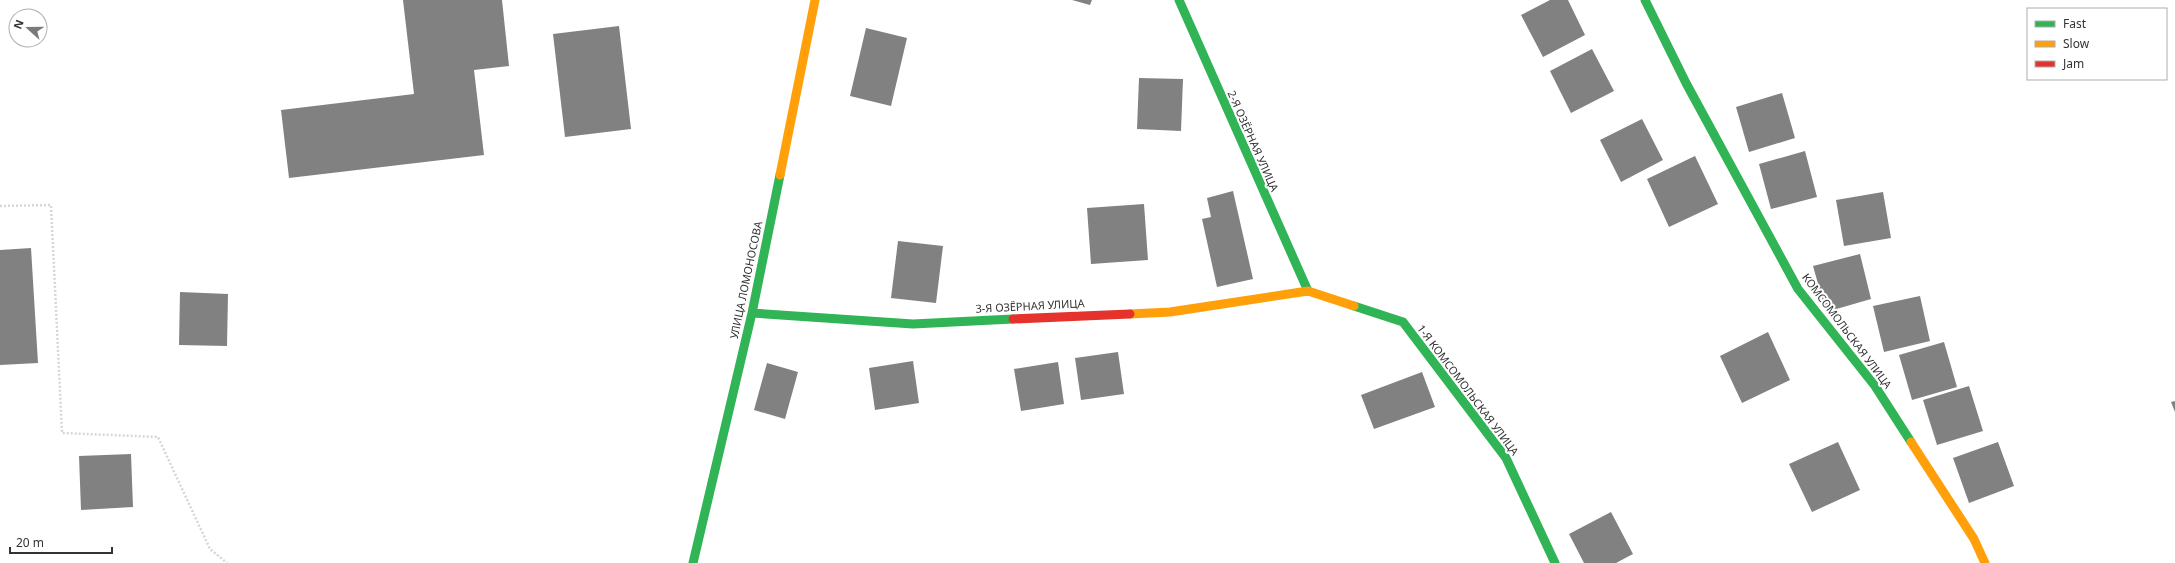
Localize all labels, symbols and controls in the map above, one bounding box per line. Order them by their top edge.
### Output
north arrow [8,8,48,48]
legend [2027,8,2167,80]
text: Fast [2063,15,2087,32]
text: N [10,17,27,31]
text: Slow [2063,35,2090,52]
text: Jam [2062,55,2084,72]
street label: 2-Я ОЗЁРНАЯ УЛИЦА [1224,88,1283,195]
street label: УЛИЦА ЛОМОНОСОВА [726,219,766,340]
street label: КОМСОМОЛЬСКАЯ УЛИЦА [1799,270,1896,392]
street label: 3-Я ОЗЁРНАЯ УЛИЦА [975,295,1086,316]
street label: 1-Я КОМСОМОЛЬСКАЯ УЛИЦА [1414,321,1523,459]
scale bar [10,529,112,555]
text: 20 m [16,534,44,551]

